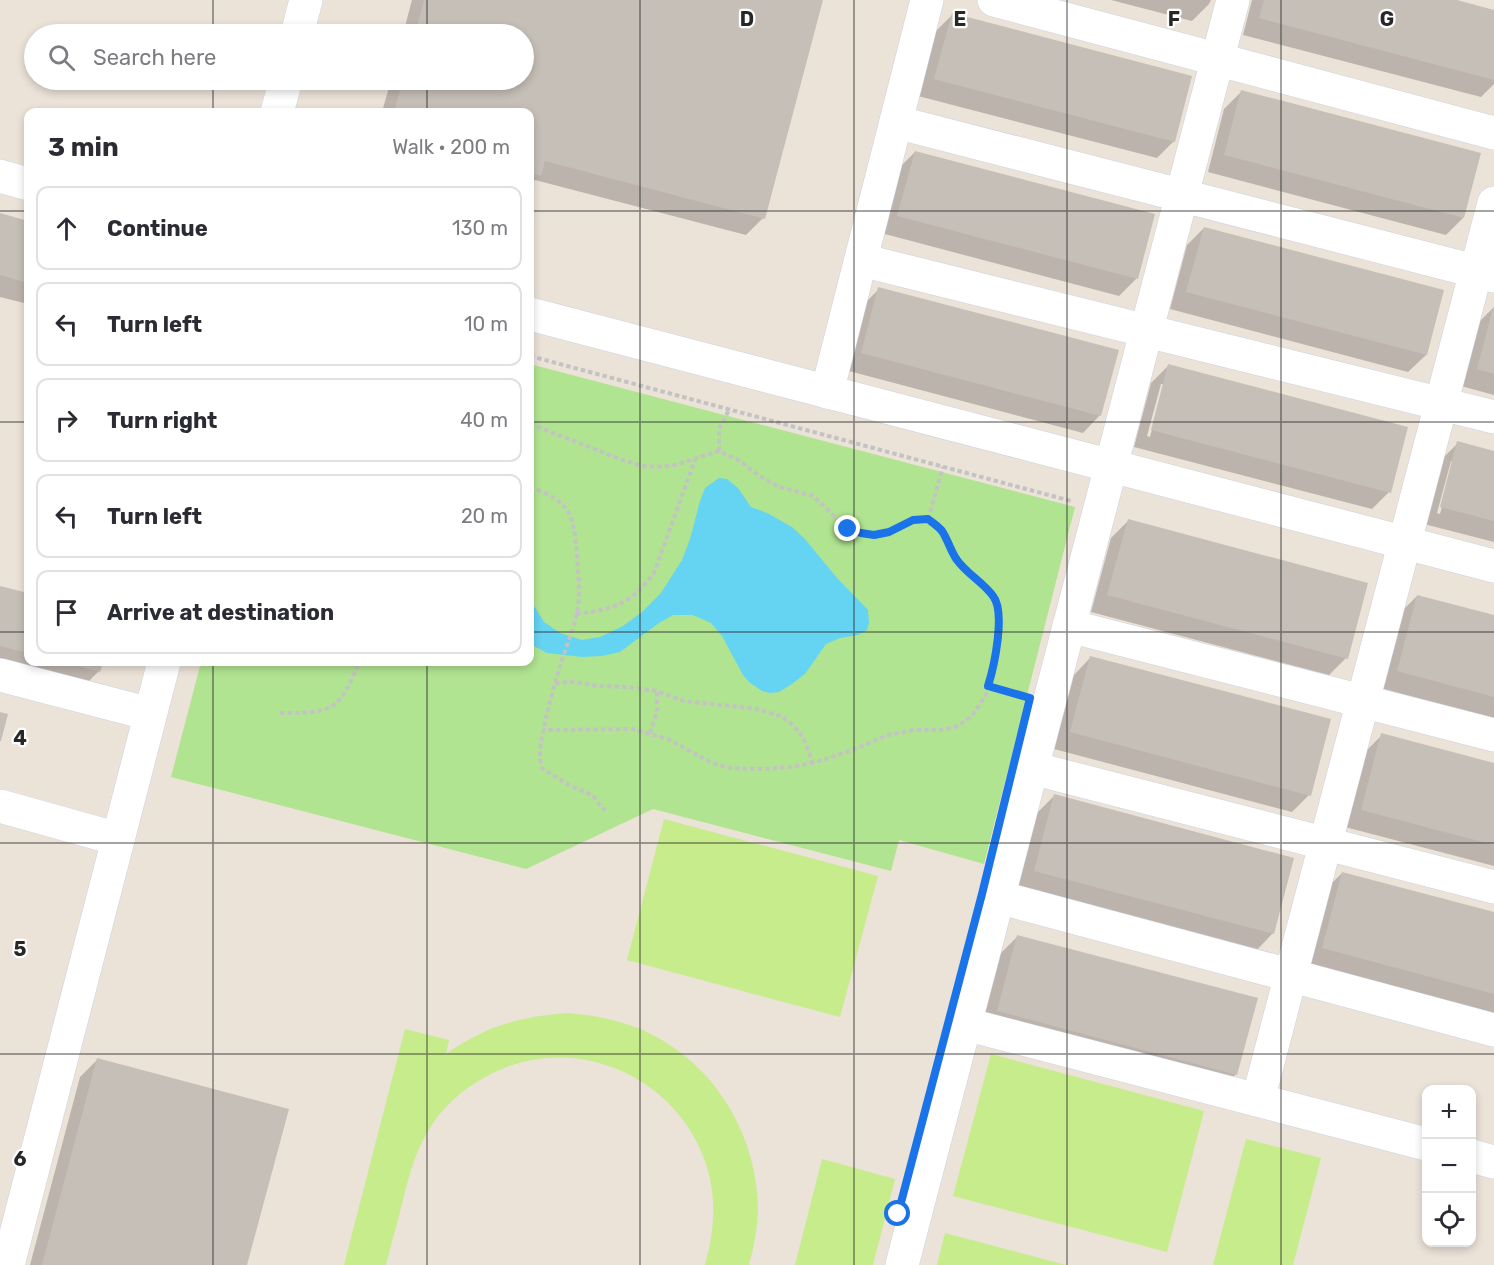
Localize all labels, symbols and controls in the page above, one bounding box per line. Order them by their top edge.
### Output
text: D [740,7,754,31]
text: E [954,7,966,31]
text: F [1168,7,1180,31]
text: G [1380,7,1394,31]
search box [24,24,534,90]
icon: search [45,41,78,74]
text: Search here [93,44,216,71]
text: 3 min [48,132,119,163]
text: Walk · 200 m [392,135,510,159]
icon: ahead [50,212,83,245]
text: Continue [107,215,208,242]
text: 130 m [452,216,508,240]
icon: left [50,308,83,341]
text: Turn left [107,311,202,338]
text: 10 m [464,312,508,336]
icon: right [50,404,83,437]
text: Turn right [107,407,217,434]
text: 40 m [460,408,508,432]
icon: left [50,500,83,533]
text: Turn left [107,503,202,530]
text: 20 m [461,504,508,528]
route end [834,515,860,541]
icon: arrive [50,596,83,629]
text: Arrive at destination [107,599,334,626]
text: 4 [13,726,27,750]
text: 5 [14,937,27,961]
map controls [1422,1085,1476,1247]
button: + [1422,1085,1476,1139]
button: − [1422,1139,1476,1193]
text: 6 [13,1147,27,1171]
button: locate [1422,1193,1476,1247]
route start [884,1200,910,1226]

